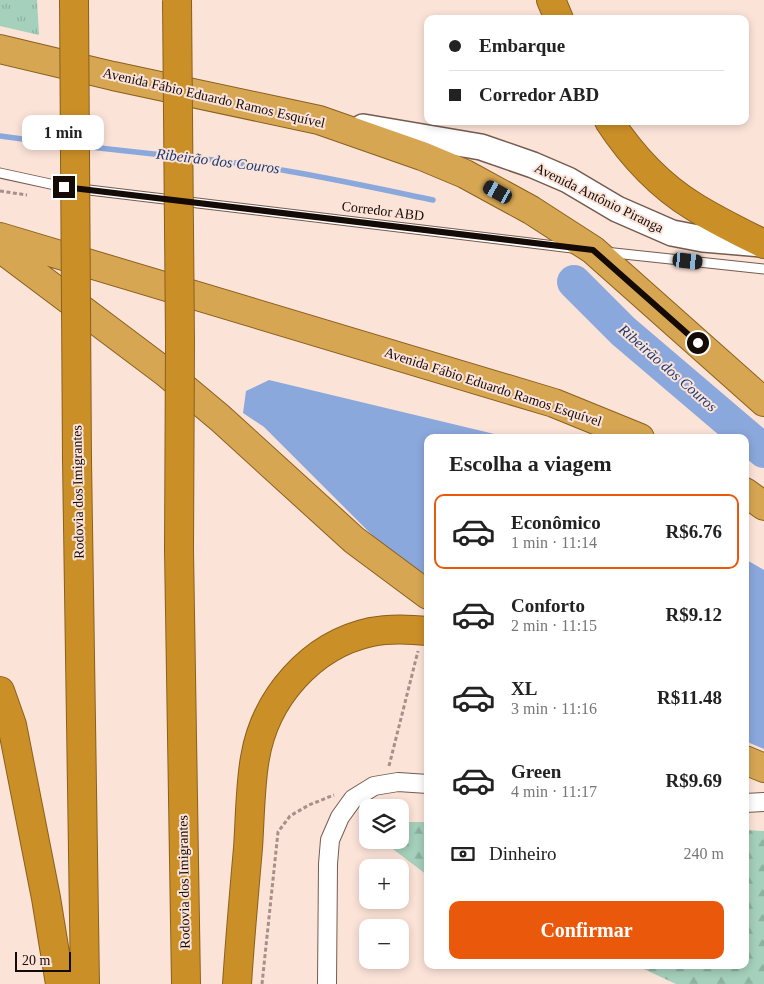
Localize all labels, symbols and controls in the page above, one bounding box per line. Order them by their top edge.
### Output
text: Embarque [479,35,565,56]
street label: Avenida Fábio Eduardo Ramos Esquível [101,65,327,131]
text: Corredor ABD [479,84,599,105]
callout: 1 min [23,114,105,150]
text: 1 min [44,124,82,141]
water label: Ribeirão dos Couros [154,145,281,177]
street label: Avenida Antônio Piranga [532,160,666,236]
route end [53,176,75,198]
car [481,178,514,206]
street label: Corredor ABD [341,199,425,223]
car [672,252,703,270]
water label: Ribeirão dos Couros [615,320,720,415]
route start [687,332,709,354]
street label: Avenida Fábio Eduardo Ramos Esquível [382,345,604,429]
street label: Rodovia dos Imigrantes [69,425,87,559]
text: Escolha a viagem [449,451,612,476]
icon: car [451,509,496,554]
text: Econômico [511,512,601,533]
text: R$6.76 [666,521,722,542]
text: 1 min · 11:14 [511,534,597,551]
icon: car [451,592,496,637]
text: Conforto [511,595,585,616]
text: R$9.12 [666,604,722,625]
text: 2 min · 11:15 [511,617,597,634]
icon: car [451,675,496,720]
text: XL [511,678,537,699]
text: R$11.48 [657,687,722,708]
text: 3 min · 11:16 [511,700,597,717]
icon: car [451,758,496,803]
text: Green [511,761,561,782]
text: R$9.69 [666,770,722,791]
text: 4 min · 11:17 [511,783,597,800]
map controls [359,799,409,969]
button: layers [359,799,409,849]
street label: Rodovia dos Imigrantes [175,815,193,949]
icon: cash [449,840,477,868]
text: Dinheiro [489,843,557,864]
text: 240 m [684,845,724,862]
button: + [359,859,409,909]
button: Confirmar [449,901,724,959]
button: − [359,919,409,969]
scale bar [15,949,71,972]
text: 20 m [22,953,50,968]

